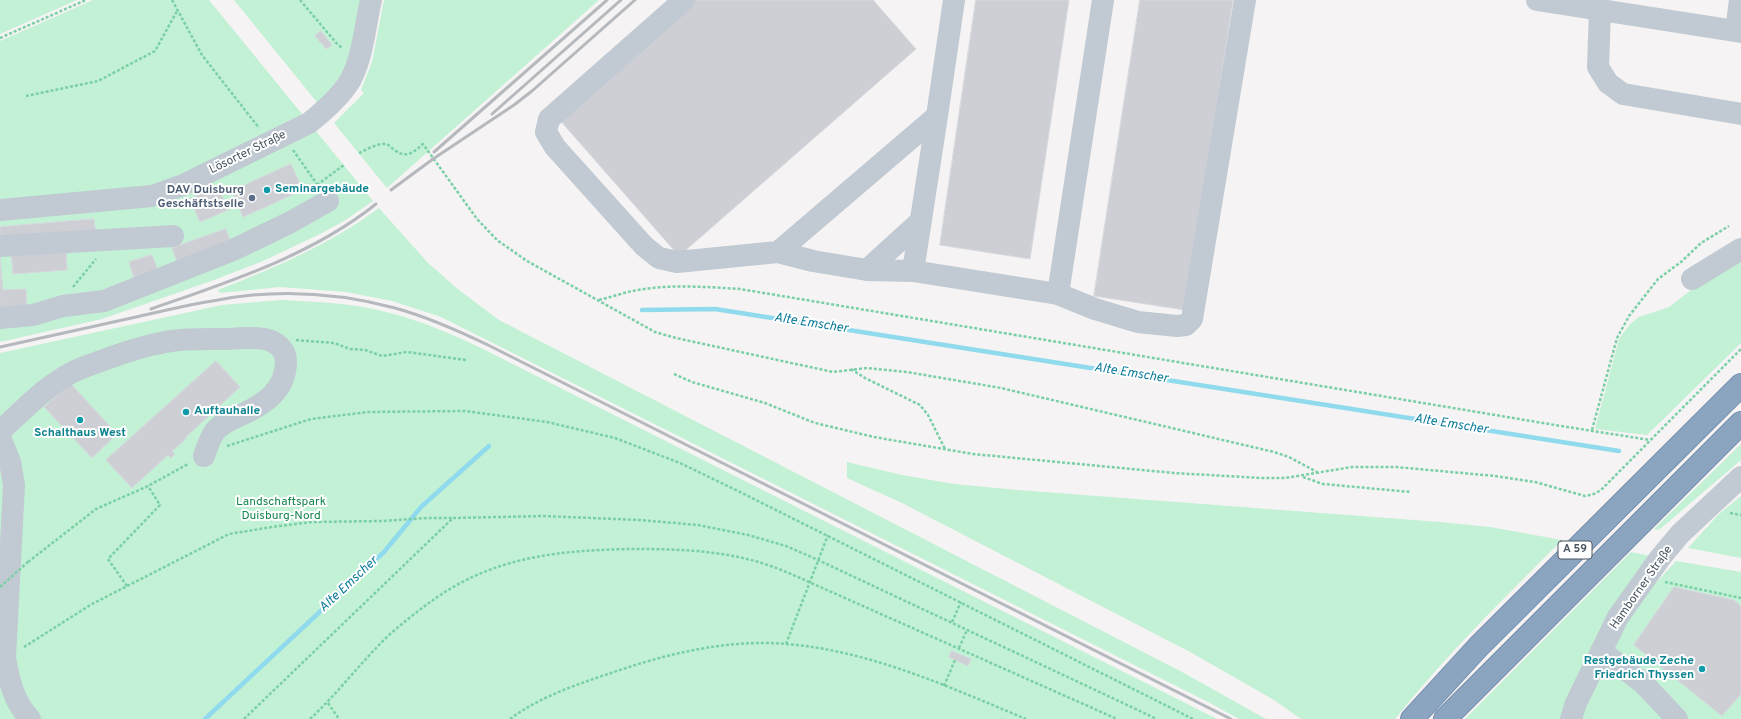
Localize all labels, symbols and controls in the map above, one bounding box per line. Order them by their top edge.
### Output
street label: Lösorter Straße [207,128,289,178]
place label: Seminargebäude [275,183,369,197]
place label: DAV Duisburg Geschäftstselle [157,184,244,212]
marker: Seminargebäude [262,185,272,195]
marker: DAV Duisburg Geschäftstselle [247,193,257,203]
water label: Alte Emscher [773,310,849,338]
water label: Alte Emscher [1093,360,1169,388]
place label: Auftauhalle [194,405,260,419]
marker: Auftauhalle [181,407,191,417]
water label: Alte Emscher [1413,411,1489,439]
marker: Schalthaus West [75,415,85,425]
place label: Schalthaus West [34,427,126,441]
park label: Landschaftspark Duisburg-Nord [236,496,326,524]
road number: A 59 [1558,541,1592,559]
street label: Hamborner Straße [1608,543,1676,633]
water label: Alte Emscher [316,554,382,616]
place label: Restgebäude Zeche Friedrich Thyssen [1584,655,1694,683]
marker: Restgebäude Zeche Friedrich Thyssen [1697,664,1707,674]

